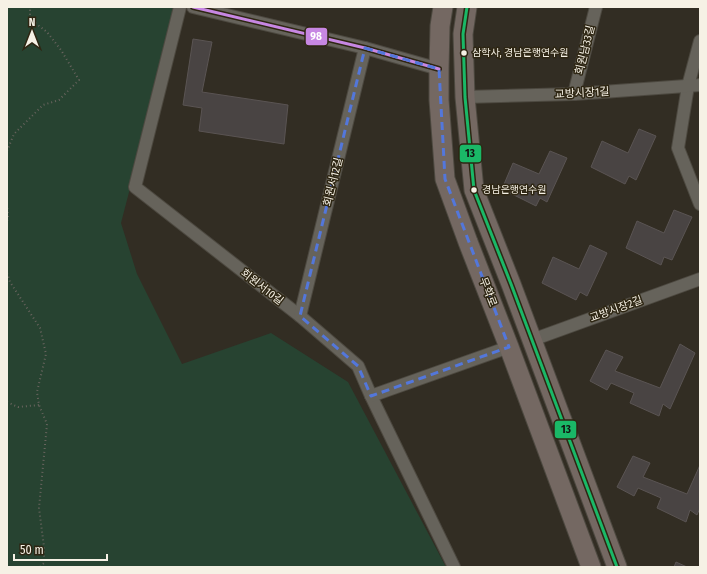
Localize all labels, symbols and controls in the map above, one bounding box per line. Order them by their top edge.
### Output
north arrow [12,12,52,52]
text: N [29,16,35,29]
street label: 회원남33길 [573,24,597,76]
line badge: 98 [305,27,328,46]
text: 98 [310,30,322,43]
place label: 삼학사, 경남은행연수원 [472,47,568,59]
marker: 삼학사, 경남은행연수원 [459,48,469,58]
street label: 교방시장1길 [554,85,610,101]
line badge: 13 [459,144,482,163]
text: 13 [465,147,475,160]
street label: 회원서12길 [321,156,345,208]
place label: 경남은행연수원 [482,184,546,196]
marker: 경남은행연수원 [469,185,479,195]
street label: 회원서10길 [238,266,286,308]
street label: 무학로 [476,275,500,309]
street label: 교방시장2길 [588,293,644,325]
line badge: 13 [554,420,577,439]
text: 13 [561,423,571,436]
scale bar [14,536,107,562]
text: 50 m [20,543,44,557]

